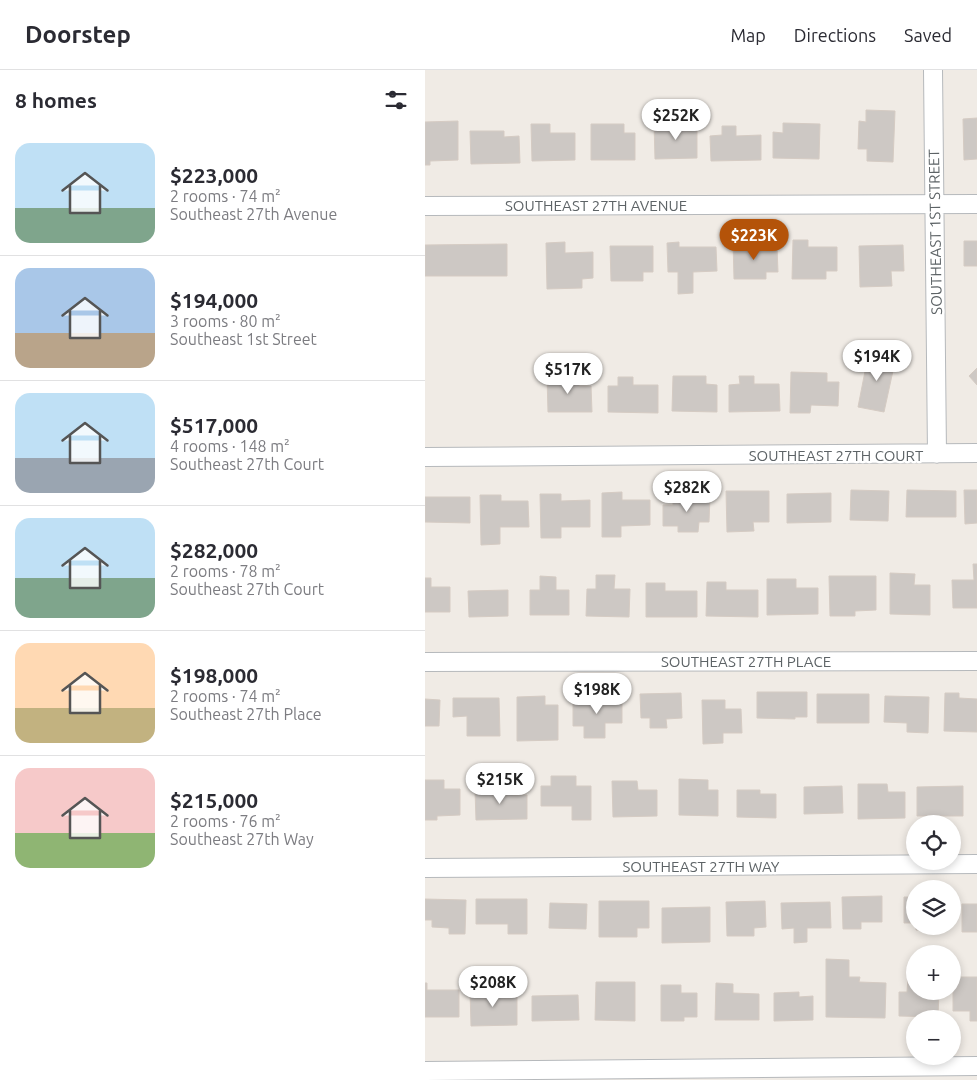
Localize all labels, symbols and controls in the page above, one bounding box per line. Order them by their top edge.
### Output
text: Doorstep [25,21,131,48]
text: Map [730,25,766,45]
text: Directions [794,25,876,45]
text: Saved [904,25,952,45]
icon: filters [382,86,410,114]
text: 8 homes [15,88,97,112]
pin: $252K [641,98,711,141]
text: $252K [653,106,699,124]
street label: SOUTHEAST 1ST STREET [925,148,945,315]
icon: home [55,163,115,223]
text: $223,000 [170,163,258,187]
text: 2 rooms · 74 m² [170,187,281,205]
street label: SOUTHEAST 27TH AVENUE [505,197,687,214]
text: Southeast 27th Avenue [170,205,337,223]
pin: $223K [719,218,789,261]
text: $223K [731,226,777,244]
icon: home [55,288,115,348]
text: $194,000 [170,288,258,312]
text: 3 rooms · 80 m² [170,312,281,330]
text: Southeast 1st Street [170,330,317,348]
pin: $194K [842,340,912,382]
text: $194K [854,347,900,365]
pin: $517K [533,352,603,395]
text: $517K [545,360,591,378]
icon: home [55,413,115,473]
text: $517,000 [170,413,258,437]
text: 4 rooms · 148 m² [170,437,290,455]
street label: SOUTHEAST 27TH COURT [749,447,924,464]
text: Southeast 27th Court [170,455,324,473]
pin: $282K [652,470,722,513]
text: $282K [664,478,710,496]
icon: home [55,538,115,598]
text: $282,000 [170,538,258,562]
text: 2 rooms · 78 m² [170,562,281,580]
text: Southeast 27th Court [170,580,324,598]
street label: SOUTHEAST 27TH PLACE [661,653,831,670]
icon: home [55,663,115,723]
text: $198,000 [170,663,258,687]
pin: $198K [562,672,632,715]
text: $198K [574,680,620,698]
text: 2 rooms · 74 m² [170,687,281,705]
text: Southeast 27th Place [170,705,322,723]
pin: $215K [465,762,535,805]
text: $215K [477,770,523,788]
icon: home [55,788,115,848]
text: $215,000 [170,788,258,812]
text: 2 rooms · 76 m² [170,812,281,830]
map controls [906,815,961,1065]
button: locate [906,815,961,870]
text: Southeast 27th Way [170,830,314,848]
street label: SOUTHEAST 27TH WAY [623,858,780,875]
button: layers [906,880,961,935]
button: + [906,945,961,1000]
pin: $208K [458,966,528,1008]
text: $208K [470,973,516,991]
button: − [906,1010,961,1065]

